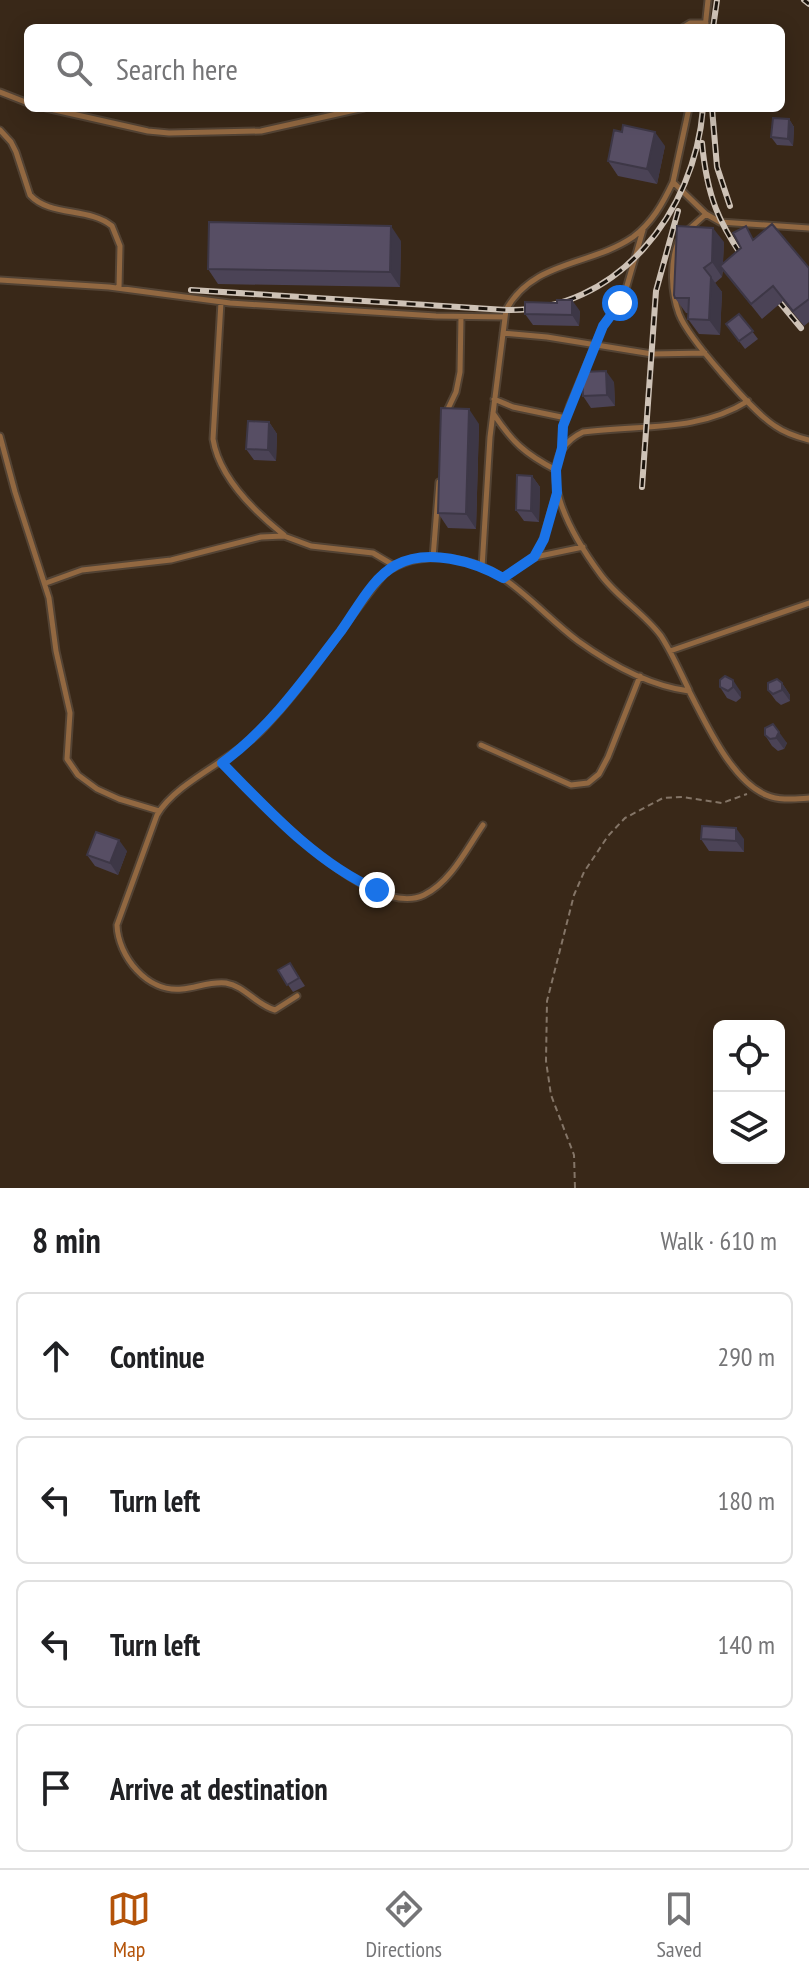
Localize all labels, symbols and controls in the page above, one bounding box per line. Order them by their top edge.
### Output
search box [24,24,785,112]
icon: search [52,46,96,90]
text: Search here [116,49,238,88]
route start [602,285,638,321]
route end [359,872,395,908]
map controls [713,1020,785,1164]
button: locate [713,1020,785,1092]
button: layers [713,1092,785,1164]
text: 8 min [32,1218,101,1262]
text: Walk · 610 m [660,1224,777,1257]
icon: ahead [34,1334,78,1378]
text: Continue [110,1337,205,1376]
text: 290 m [717,1340,775,1373]
icon: left [34,1478,78,1522]
text: Turn left [110,1481,200,1520]
text: 180 m [717,1484,775,1517]
icon: left [34,1622,78,1666]
text: Turn left [110,1625,200,1664]
text: 140 m [717,1628,775,1661]
icon: arrive [34,1766,78,1810]
text: Arrive at destination [110,1769,328,1808]
tab: Map [107,1887,151,1963]
tab: Directions [366,1887,442,1963]
tab: Saved [656,1887,702,1963]

